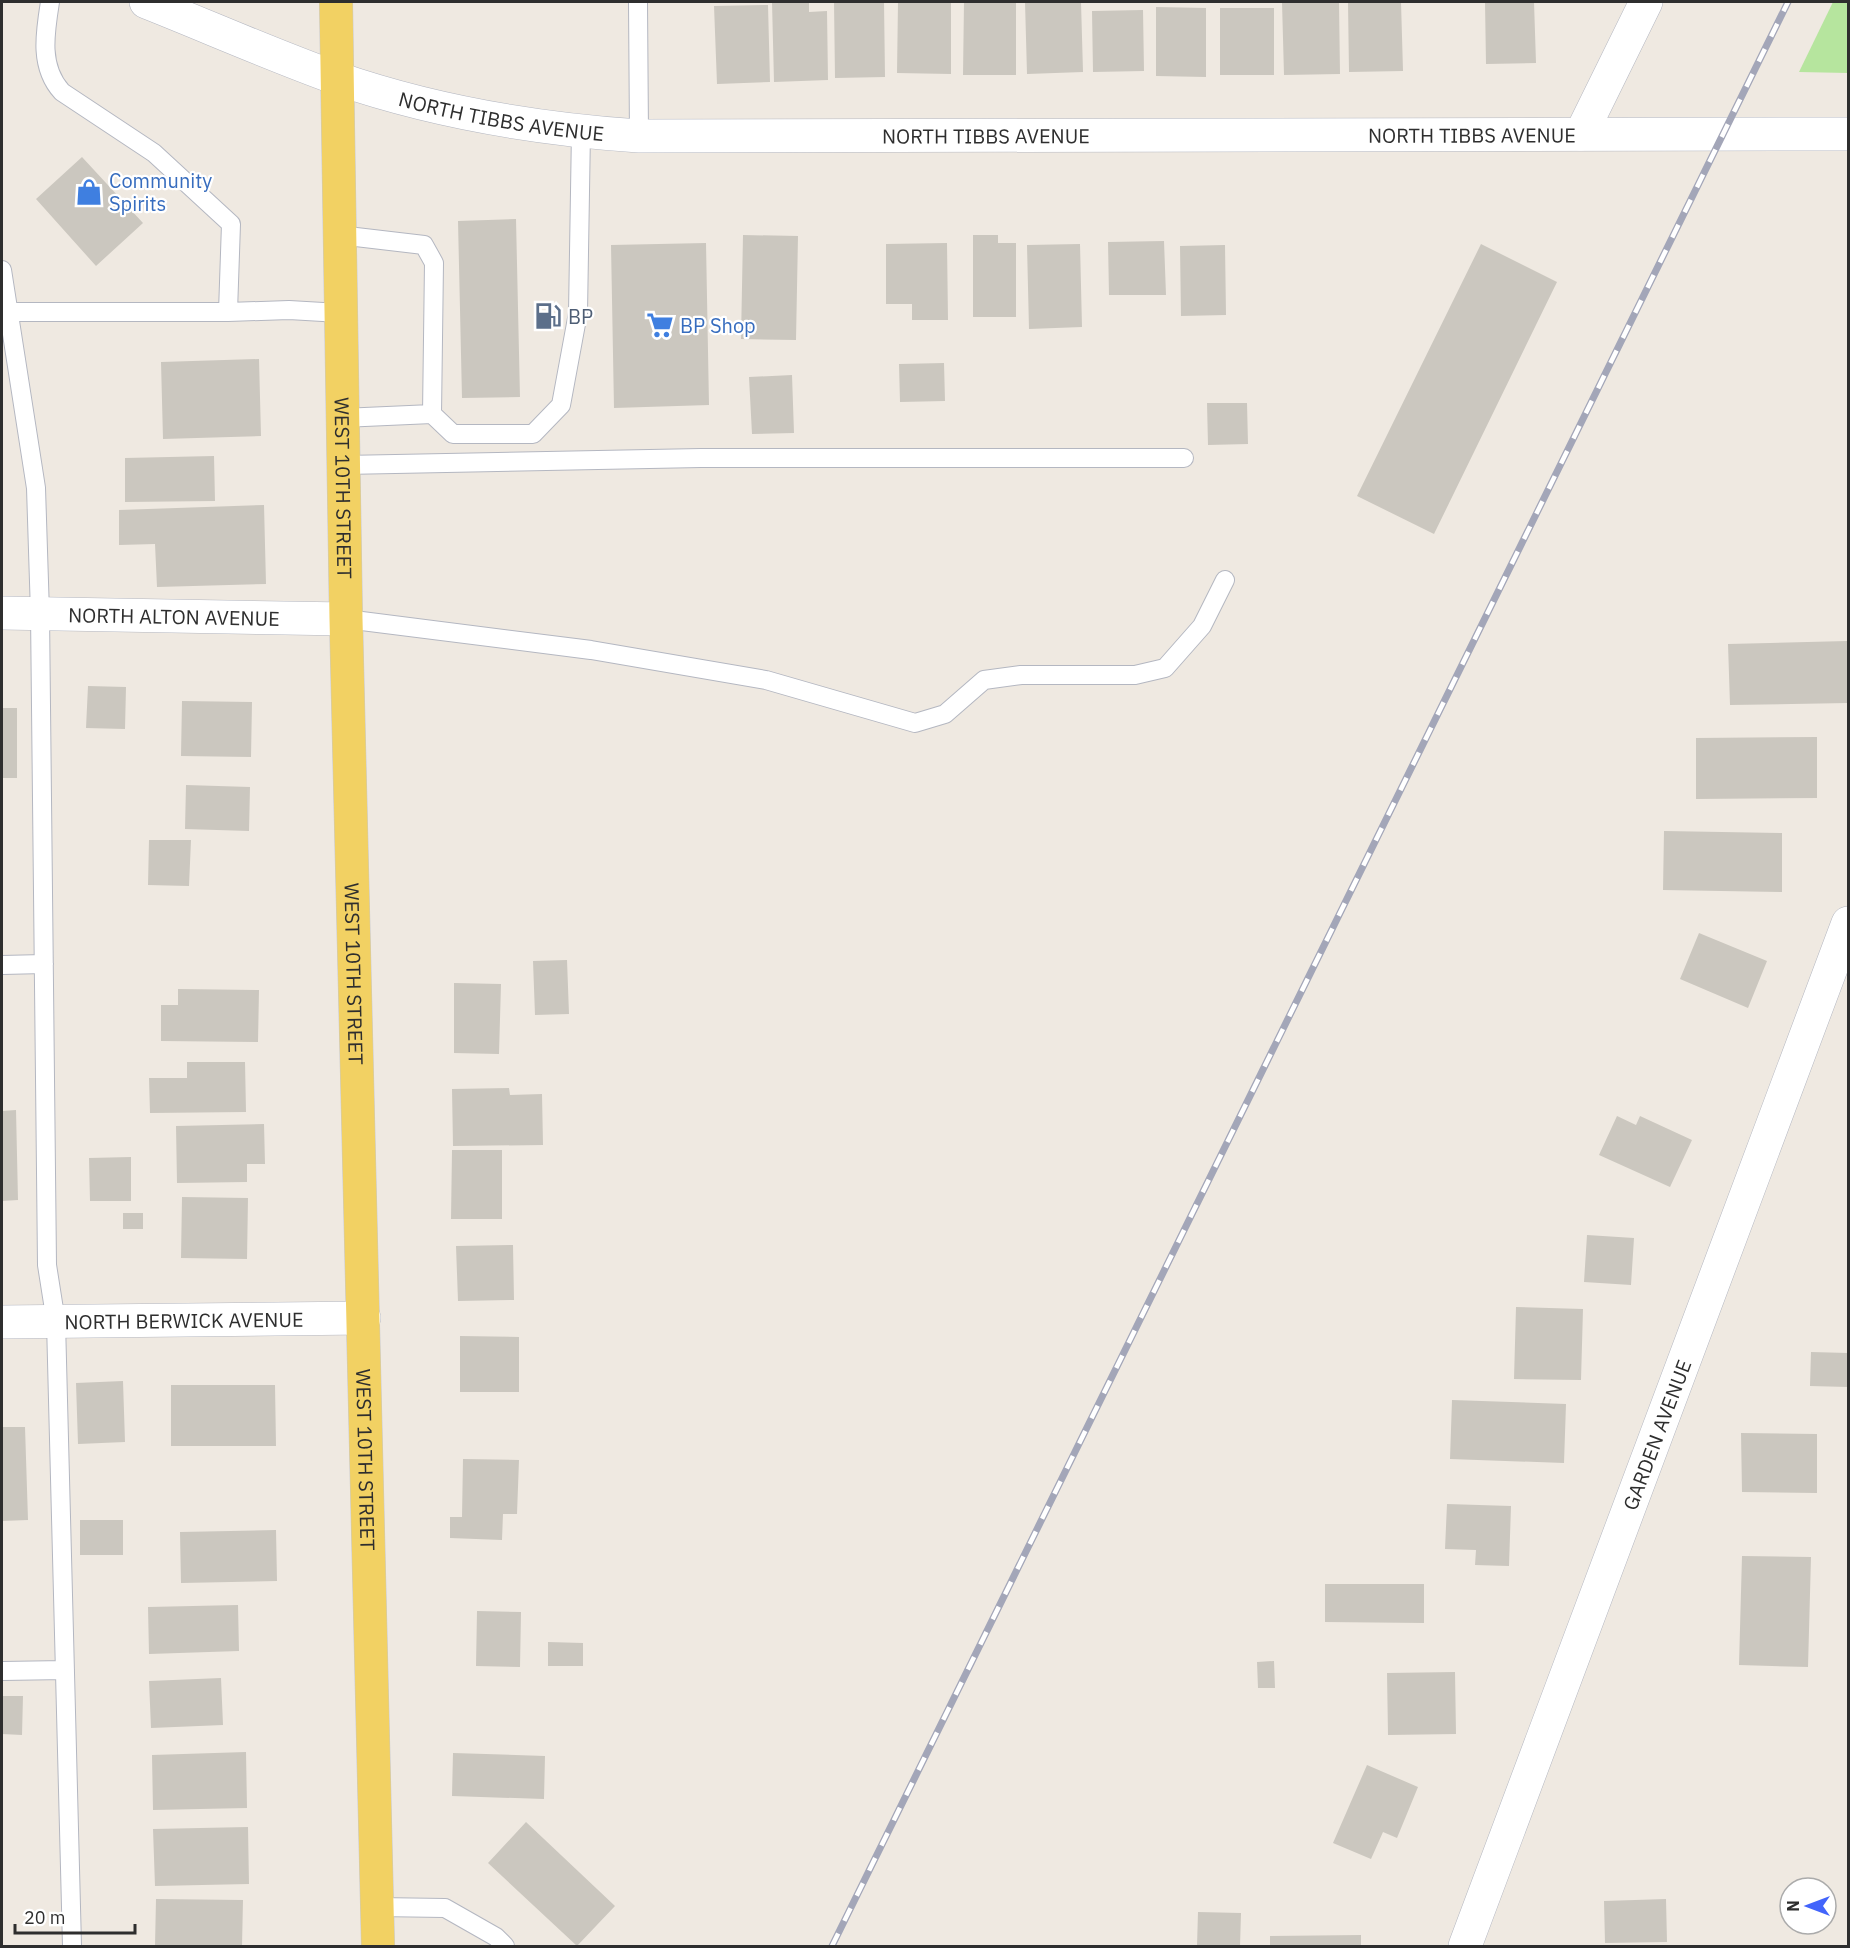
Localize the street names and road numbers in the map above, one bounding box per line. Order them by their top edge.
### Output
street label: NORTH TIBBS AVENUE [396,84,605,147]
street label: NORTH TIBBS AVENUE [1368,121,1576,148]
street label: NORTH TIBBS AVENUE [882,122,1090,149]
street label: WEST 10TH STREET [329,397,359,579]
street label: NORTH ALTON AVENUE [68,601,280,631]
street label: WEST 10TH STREET [339,883,370,1065]
street label: NORTH BERWICK AVENUE [64,1305,304,1335]
street label: GARDEN AVENUE [1616,1356,1697,1514]
street label: WEST 10TH STREET [351,1368,382,1551]

